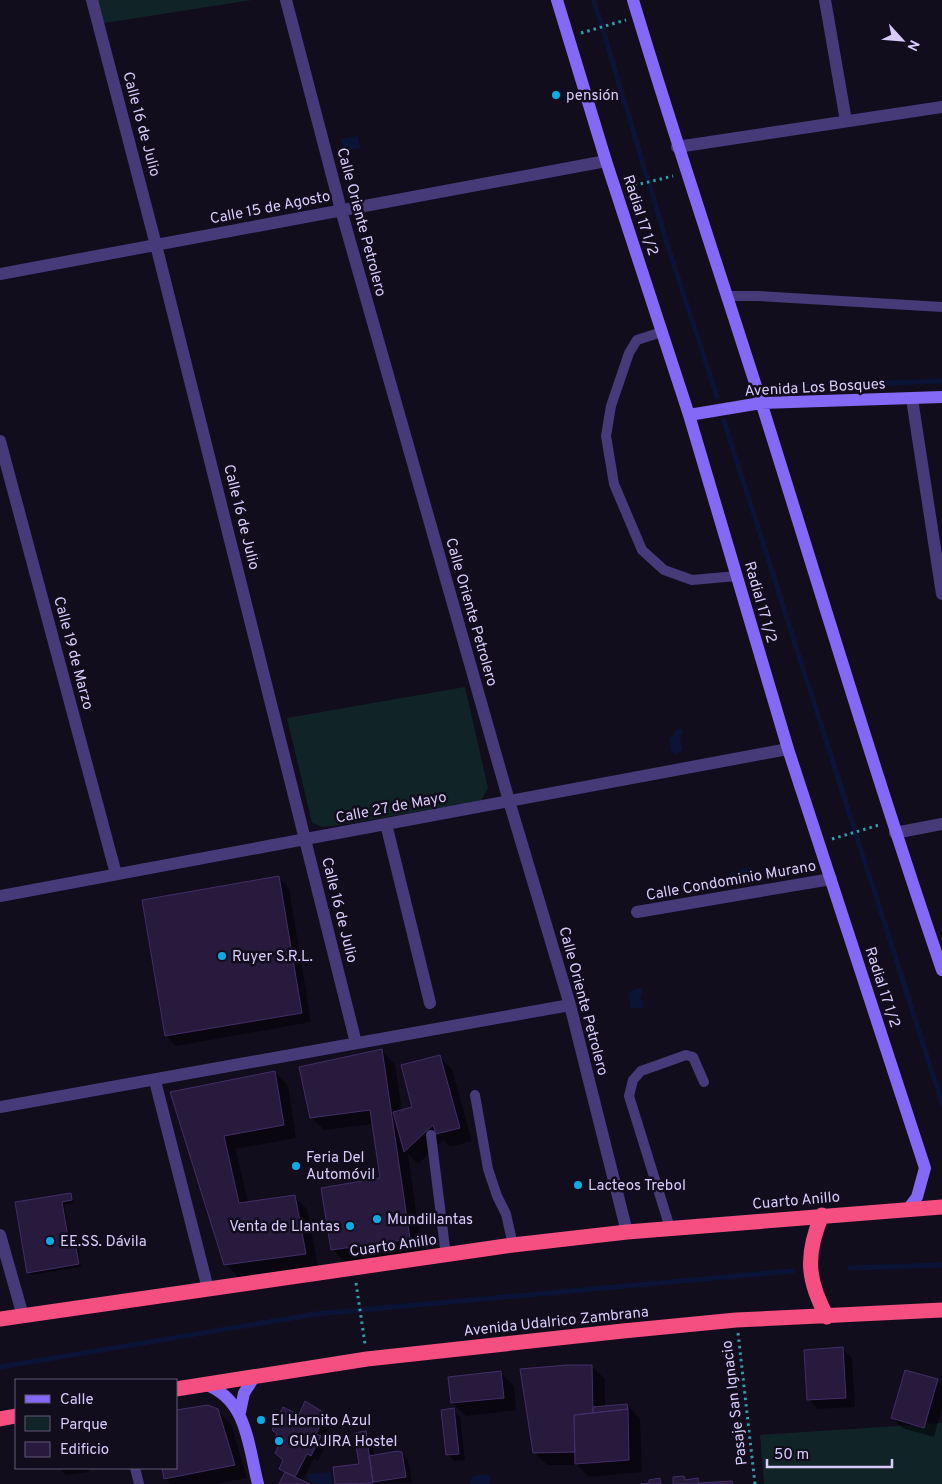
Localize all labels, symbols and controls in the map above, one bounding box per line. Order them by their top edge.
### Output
north arrow [877,15,927,65]
text: N [902,37,922,53]
street label: Calle 16 de Julio [117,70,164,179]
place label: pensión [566,87,619,106]
marker: pensión [550,89,562,101]
street label: Calle Oriente Petrolero [332,146,390,299]
street label: Radial 17 1/2 [618,173,662,258]
street label: Calle 15 de Agosto [208,187,332,229]
street label: Avenida Los Bosques [744,375,886,402]
street label: Calle 16 de Julio [218,463,263,572]
street label: Calle Oriente Petrolero [440,536,501,689]
street label: Radial 17 1/2 [739,559,780,645]
street label: Calle 19 de Marzo [48,595,97,712]
street label: Calle 27 de Mayo [334,788,448,829]
street label: Calle 16 de Julio [316,856,361,965]
street label: Calle Condominio Murano [645,857,818,906]
street label: Calle Oriente Petrolero [554,925,612,1078]
street label: Radial 17 1/2 [860,945,904,1030]
place label: Ruyer S.R.L. [232,948,313,967]
marker: Ruyer S.R.L. [216,950,228,962]
place label: Feria Del Automóvil [306,1149,375,1185]
marker: Feria Del Automóvil [290,1160,302,1172]
place label: Lacteos Trebol [588,1177,686,1196]
marker: Lacteos Trebol [572,1179,584,1191]
street label: Cuarto Anillo [752,1188,841,1215]
place label: Mundillantas [387,1211,473,1230]
marker: Mundillantas [371,1213,383,1225]
place label: Venta de Llantas [229,1218,340,1237]
marker: Venta de Llantas [344,1220,356,1232]
street label: Cuarto Anillo [348,1231,438,1262]
place label: EE.SS. Dávila [60,1233,147,1252]
marker: EE.SS. Dávila [44,1235,56,1247]
street label: Avenida Udalrico Zambrana [463,1303,650,1342]
street label: Pasaje San Ignacio [718,1339,753,1466]
legend [15,1379,178,1469]
text: Calle [60,1391,94,1410]
place label: El Hornito Azul [271,1412,371,1431]
marker: El Hornito Azul [255,1414,267,1426]
text: Parque [60,1416,108,1435]
place label: GUAJIRA Hostel [289,1433,398,1452]
marker: GUAJIRA Hostel [273,1435,285,1447]
scale bar [767,1436,892,1468]
text: Edificio [60,1441,109,1460]
text: 50 m [774,1446,809,1465]

